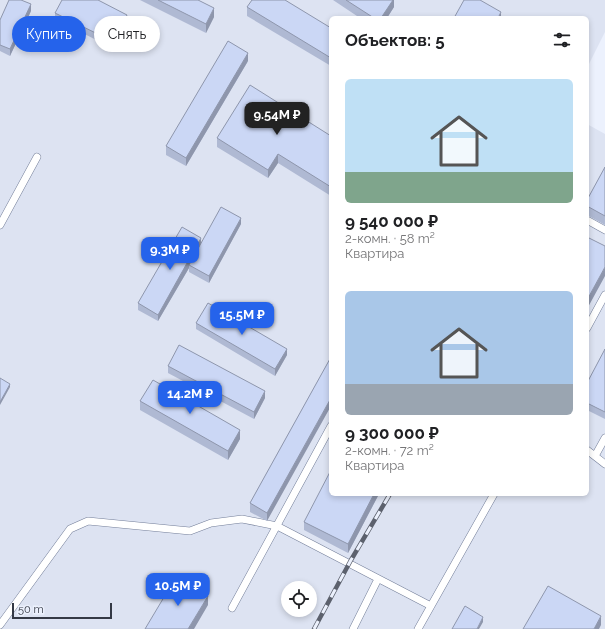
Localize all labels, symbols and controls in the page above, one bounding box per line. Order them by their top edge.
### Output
chip: Купить [12,16,86,52]
chip: Снять [94,16,160,52]
icon: filters [551,29,573,51]
text: Объектов: 5 [345,30,445,50]
pin: 9.54M ₽ [240,102,314,136]
icon: home [423,105,495,177]
text: 9.54M ₽ [253,107,301,122]
text: 9 540 000 ₽ [345,211,438,231]
text: 2-комн. · 58 m² [345,231,435,246]
pin: 9.3M ₽ [137,237,203,271]
text: 9.3M ₽ [150,242,190,257]
text: Квартира [345,246,404,261]
pin: 15.5M ₽ [205,302,279,336]
text: 15.5M ₽ [219,307,265,322]
icon: home [423,317,495,389]
pin: 14.2M ₽ [153,381,227,415]
text: 14.2M ₽ [167,386,213,401]
text: 9 300 000 ₽ [345,423,439,443]
text: 2-комн. · 72 m² [345,443,434,458]
text: Квартира [345,458,404,473]
pin: 10.5M ₽ [141,573,215,607]
text: 10.5M ₽ [155,578,201,593]
map controls [281,581,317,617]
button: locate [281,581,317,617]
scale bar [12,601,112,620]
text: 50 m [18,603,44,616]

